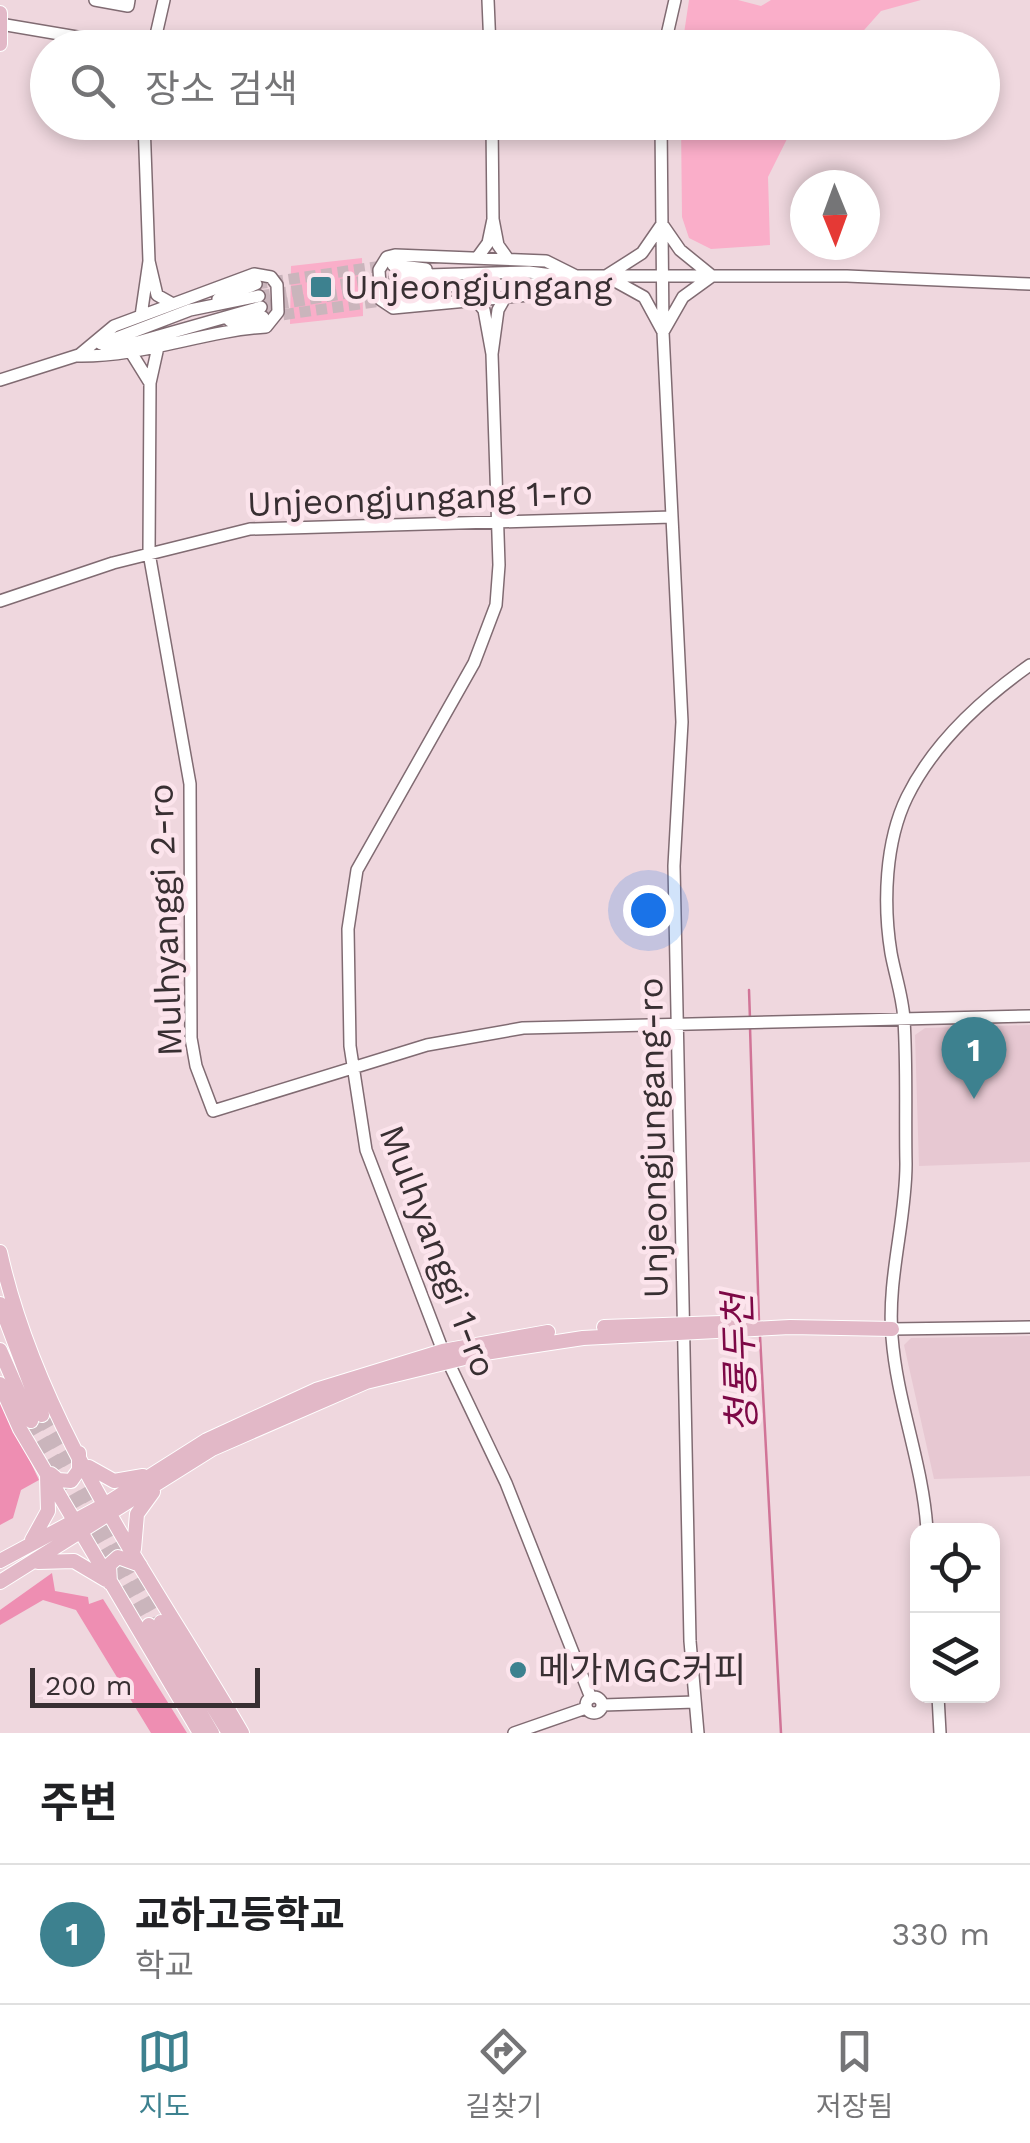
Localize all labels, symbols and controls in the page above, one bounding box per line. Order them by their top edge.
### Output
search box [30,30,1000,140]
icon: search [65,58,120,113]
text: 장소 검색 [145,67,298,111]
north arrow [790,170,880,260]
place label: Unjeongjungang [344,266,613,308]
marker: Unjeongjungang [308,274,334,300]
street label: Unjeongjungang 1-ro [246,471,594,525]
street label: Mulhyanggi 2-ro [139,783,191,1057]
your location [623,885,674,936]
street label: Unjeongjungang-ro [629,977,677,1299]
pin: 1 [942,1016,1006,1099]
street label: Mulhyanggi 1-ro [371,1119,505,1383]
water label: 청룡두천 [715,1288,764,1434]
map controls [910,1523,1000,1703]
button: locate [910,1523,1000,1613]
button: layers [910,1613,1000,1703]
place label: 메가MGC커피 [538,1649,746,1691]
marker: 메가MGC커피 [507,1659,529,1681]
scale bar [30,1663,260,1708]
text: 200 m [45,1669,132,1702]
text: 주변 [40,1778,117,1827]
text: 교하고등학교 [135,1893,345,1937]
text: 1 [66,1915,79,1953]
text: 330 m [891,1915,990,1953]
text: 학교 [135,1946,194,1984]
tab: 지도 [137,2024,192,2124]
tab: 길찾기 [465,2024,542,2124]
tab: 저장됨 [816,2024,893,2124]

